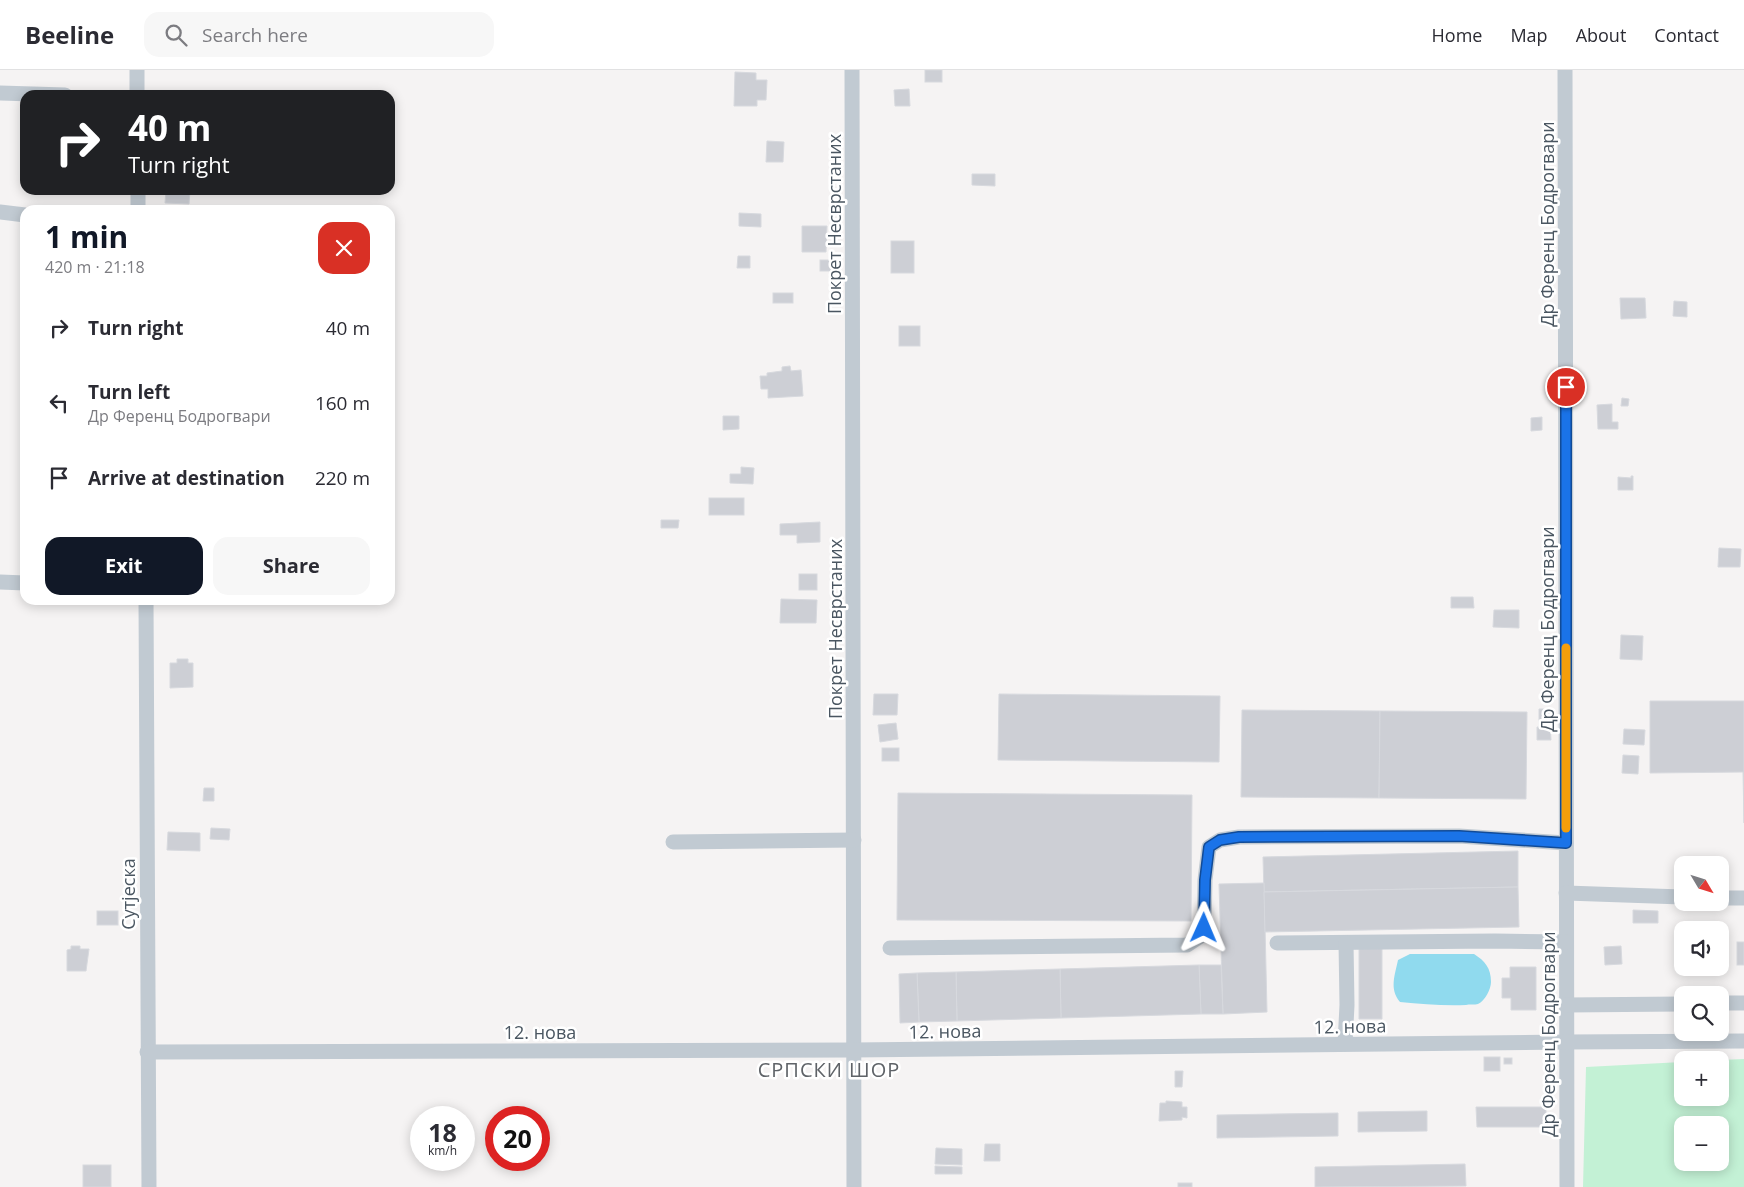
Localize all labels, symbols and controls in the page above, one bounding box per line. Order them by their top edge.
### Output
search box [144,12,494,57]
text: Beeline [25,18,114,51]
icon: search [162,21,190,49]
text: Search here [202,22,308,48]
text: Home [1432,23,1482,47]
text: Map [1510,23,1548,47]
text: About [1576,23,1626,47]
text: Contact [1654,23,1719,47]
text: 40 m [128,104,211,151]
icon: right [45,110,110,175]
street label: Др Ференц Бодрогвари [1535,121,1559,327]
street label: Покрет Несврстаних [822,133,846,314]
text: Turn right [128,149,230,179]
text: 1 min [45,216,128,257]
button: close [318,222,370,274]
text: 420 m · 21:18 [45,256,145,278]
icon: right [45,314,73,342]
text: Turn right [88,315,183,341]
text: 40 m [326,315,370,341]
pin [1545,366,1587,408]
icon: arrive [1552,373,1580,401]
text: Turn left [88,379,170,405]
icon: left [45,389,73,417]
text: 160 m [315,390,370,416]
text: Др Ференц Бодрогвари [88,405,271,427]
icon: arrive [45,464,73,492]
text: Arrive at destination [88,465,285,491]
text: 220 m [315,465,370,491]
street label: Др Ференц Бодрогвари [1535,526,1559,732]
button: Exit [45,537,203,595]
button: Share [213,537,370,595]
street label: Покрет Несврстаних [823,538,847,719]
north arrow [1674,856,1729,911]
map controls [1674,856,1729,1171]
street label: Сутјеска [116,858,140,930]
position arrow [1177,901,1229,953]
button: sound [1674,921,1729,976]
street label: Др Ференц Бодрогвари [1536,931,1560,1137]
button: search [1674,986,1729,1041]
street label: 12. нова [1314,1013,1386,1039]
street label: 12. нова [909,1018,981,1044]
street label: 12. нова [504,1020,576,1044]
button: + [1674,1051,1729,1106]
district label: СРПСКИ ШОР [758,1056,900,1083]
speed limit sign: 20 [485,1106,550,1171]
text: 18 [428,1115,457,1149]
button: − [1674,1116,1729,1171]
text: km/h [428,1142,457,1159]

